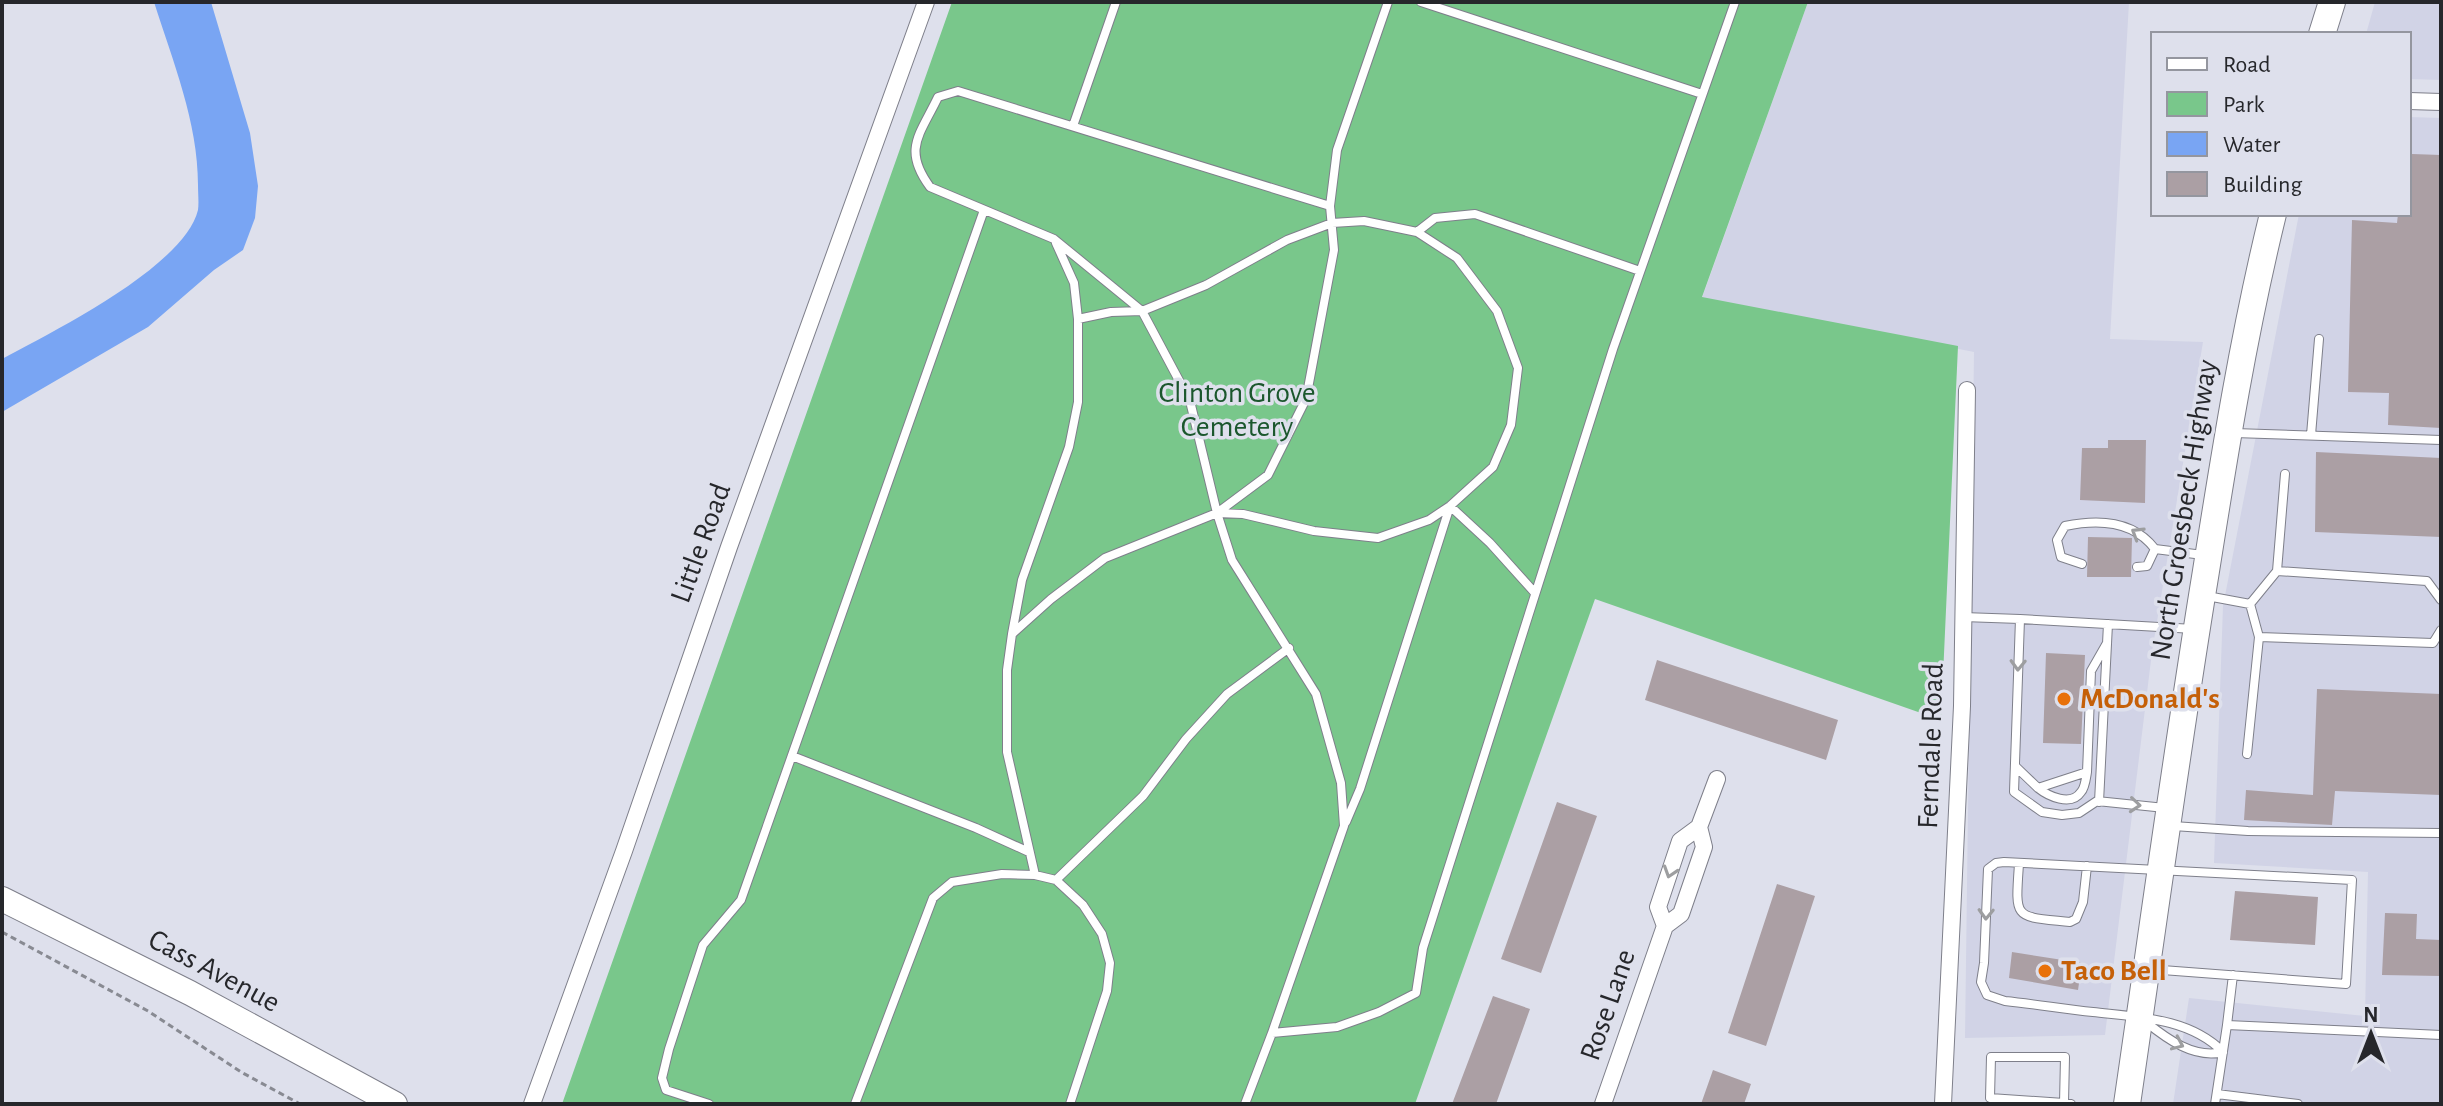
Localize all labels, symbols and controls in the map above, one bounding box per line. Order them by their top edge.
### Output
legend [2151,32,2411,216]
text: Road [2223,53,2271,77]
text: Park [2223,93,2264,117]
text: Water [2223,133,2281,157]
text: Building [2223,173,2302,197]
street label: North Groesbeck Highway [2145,357,2223,662]
park label: Clinton Grove Cemetery [1158,378,1316,442]
street label: Little Road [666,479,736,607]
one-way arrow [2132,528,2146,543]
one-way arrow [2009,659,2026,672]
street label: Ferndale Road [1913,662,1949,830]
place label: McDonald's [2080,684,2220,714]
marker: McDonald's [2055,690,2073,708]
one-way arrow [2129,797,2142,814]
one-way arrow [1663,865,1679,879]
one-way arrow [1977,908,1994,921]
street label: Cass Avenue [143,924,285,1018]
street label: Rose Lane [1575,945,1641,1065]
place label: Taco Bell [2061,956,2167,986]
marker: Taco Bell [2036,962,2054,980]
north arrow [2331,994,2411,1074]
text: N [2363,1004,2379,1026]
one-way arrow [2170,1034,2185,1050]

